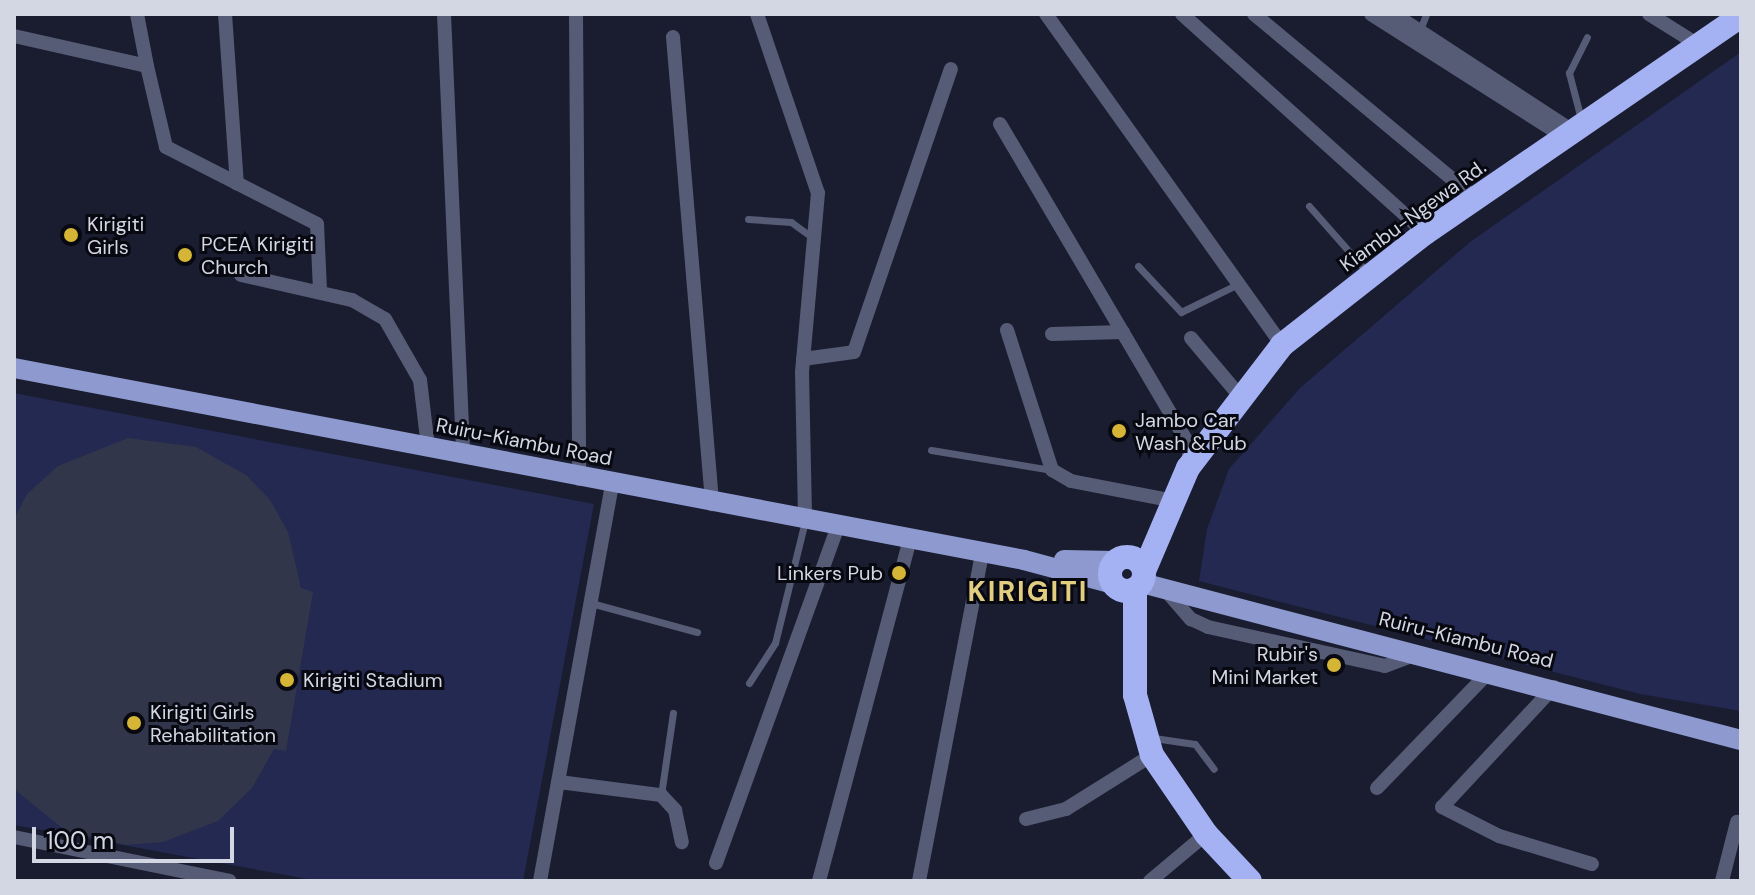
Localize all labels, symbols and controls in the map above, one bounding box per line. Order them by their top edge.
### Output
street label: Kiambu-Ngewa Rd. [1335,155,1491,277]
place label: Kirigiti Girls [87,212,144,259]
marker: Kirigiti Girls [62,226,80,244]
place label: PCEA Kirigiti Church [201,232,314,279]
marker: PCEA Kirigiti Church [176,246,194,264]
place label: Jambo Car Wash & Pub [1135,408,1247,455]
street label: Ruiru-Kiambu Road [434,413,614,471]
marker: Jambo Car Wash & Pub [1110,422,1128,440]
place label: Linkers Pub [777,561,883,585]
marker: Linkers Pub [890,564,908,582]
district label: KIRIGITI [968,575,1088,609]
street label: Ruiru-Kiambu Road [1376,607,1556,673]
place label: Rubir's Mini Market [1211,642,1318,689]
marker: Rubir's Mini Market [1325,656,1343,674]
place label: Kirigiti Stadium [303,668,443,692]
marker: Kirigiti Stadium [278,671,296,689]
place label: Kirigiti Girls Rehabilitation [150,700,276,747]
marker: Kirigiti Girls Rehabilitation [125,714,143,732]
scale bar [36,811,238,861]
text: 100 m [46,825,114,856]

